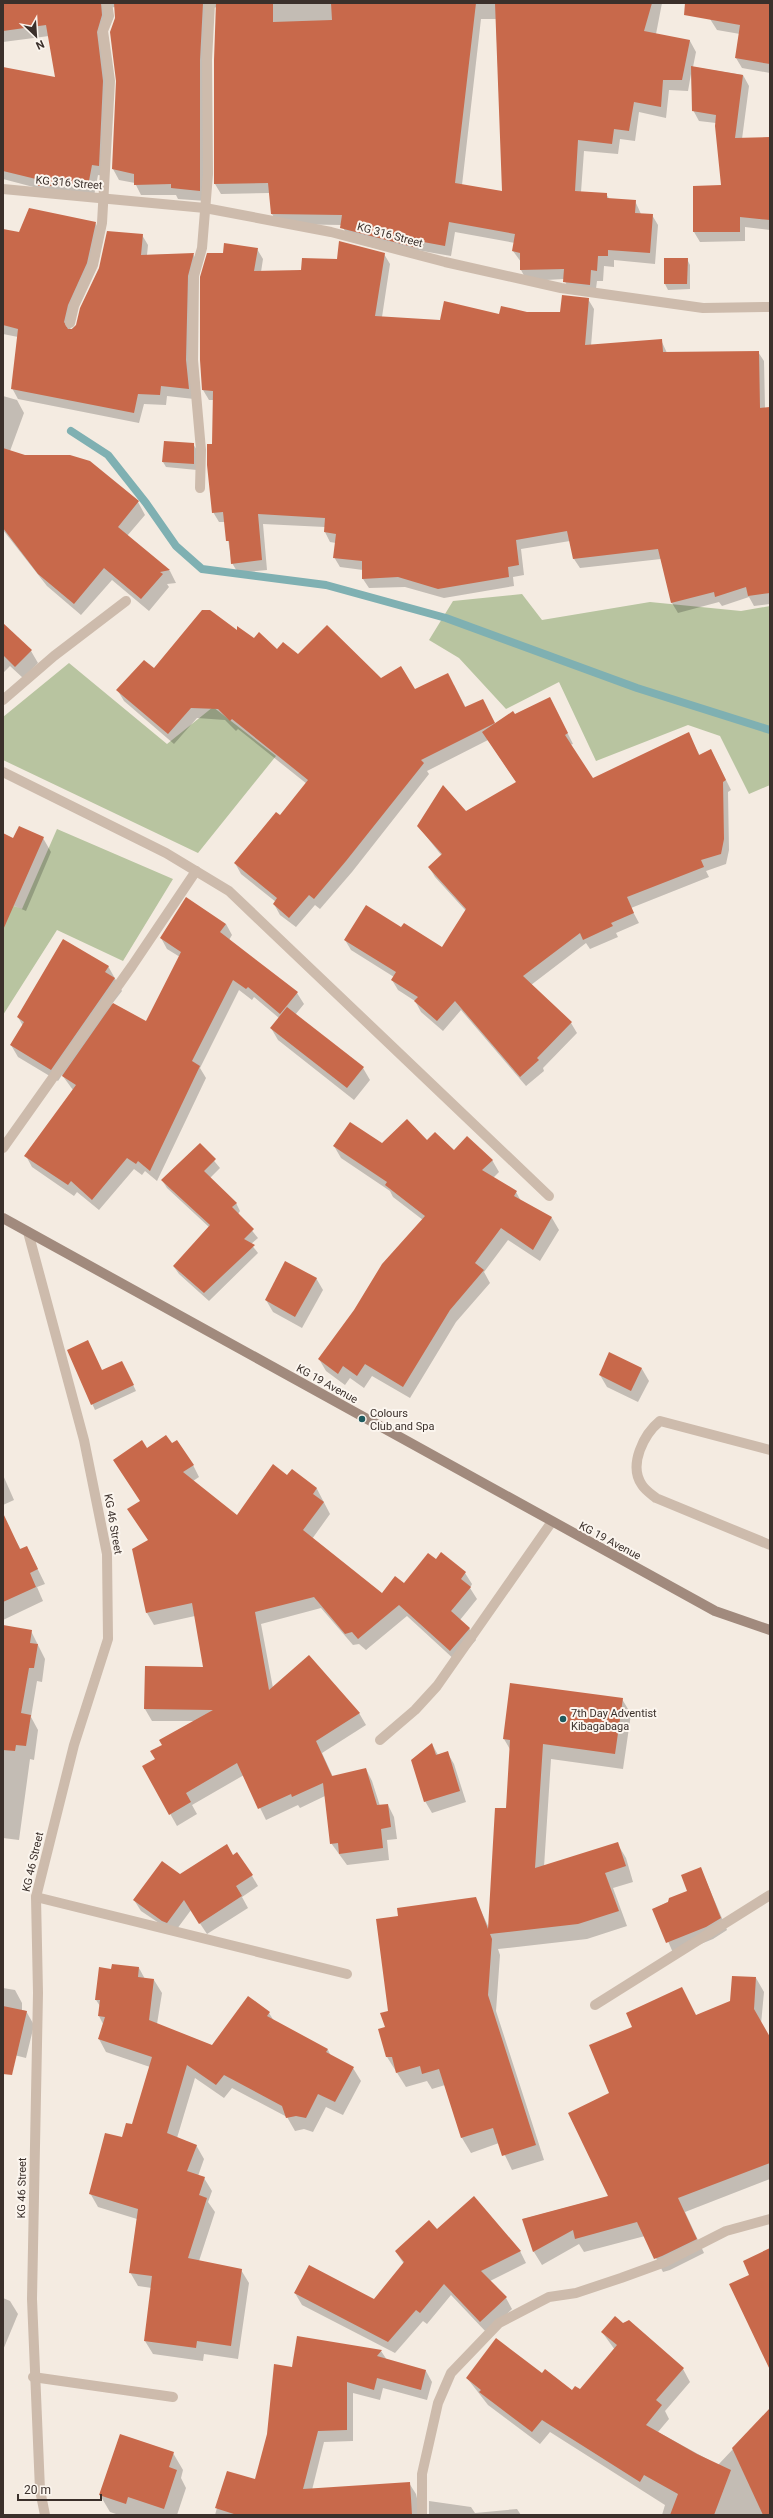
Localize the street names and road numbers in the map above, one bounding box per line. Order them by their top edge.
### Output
street label: KG 316 Street [35,174,103,192]
street label: KG 316 Street [356,220,425,250]
street label: KG 19 Avenue [294,1362,360,1406]
street label: KG 46 Street [101,1493,125,1556]
street label: KG 19 Avenue [577,1519,643,1563]
street label: KG 46 Street [20,1830,46,1893]
street label: KG 46 Street [15,2157,29,2219]

